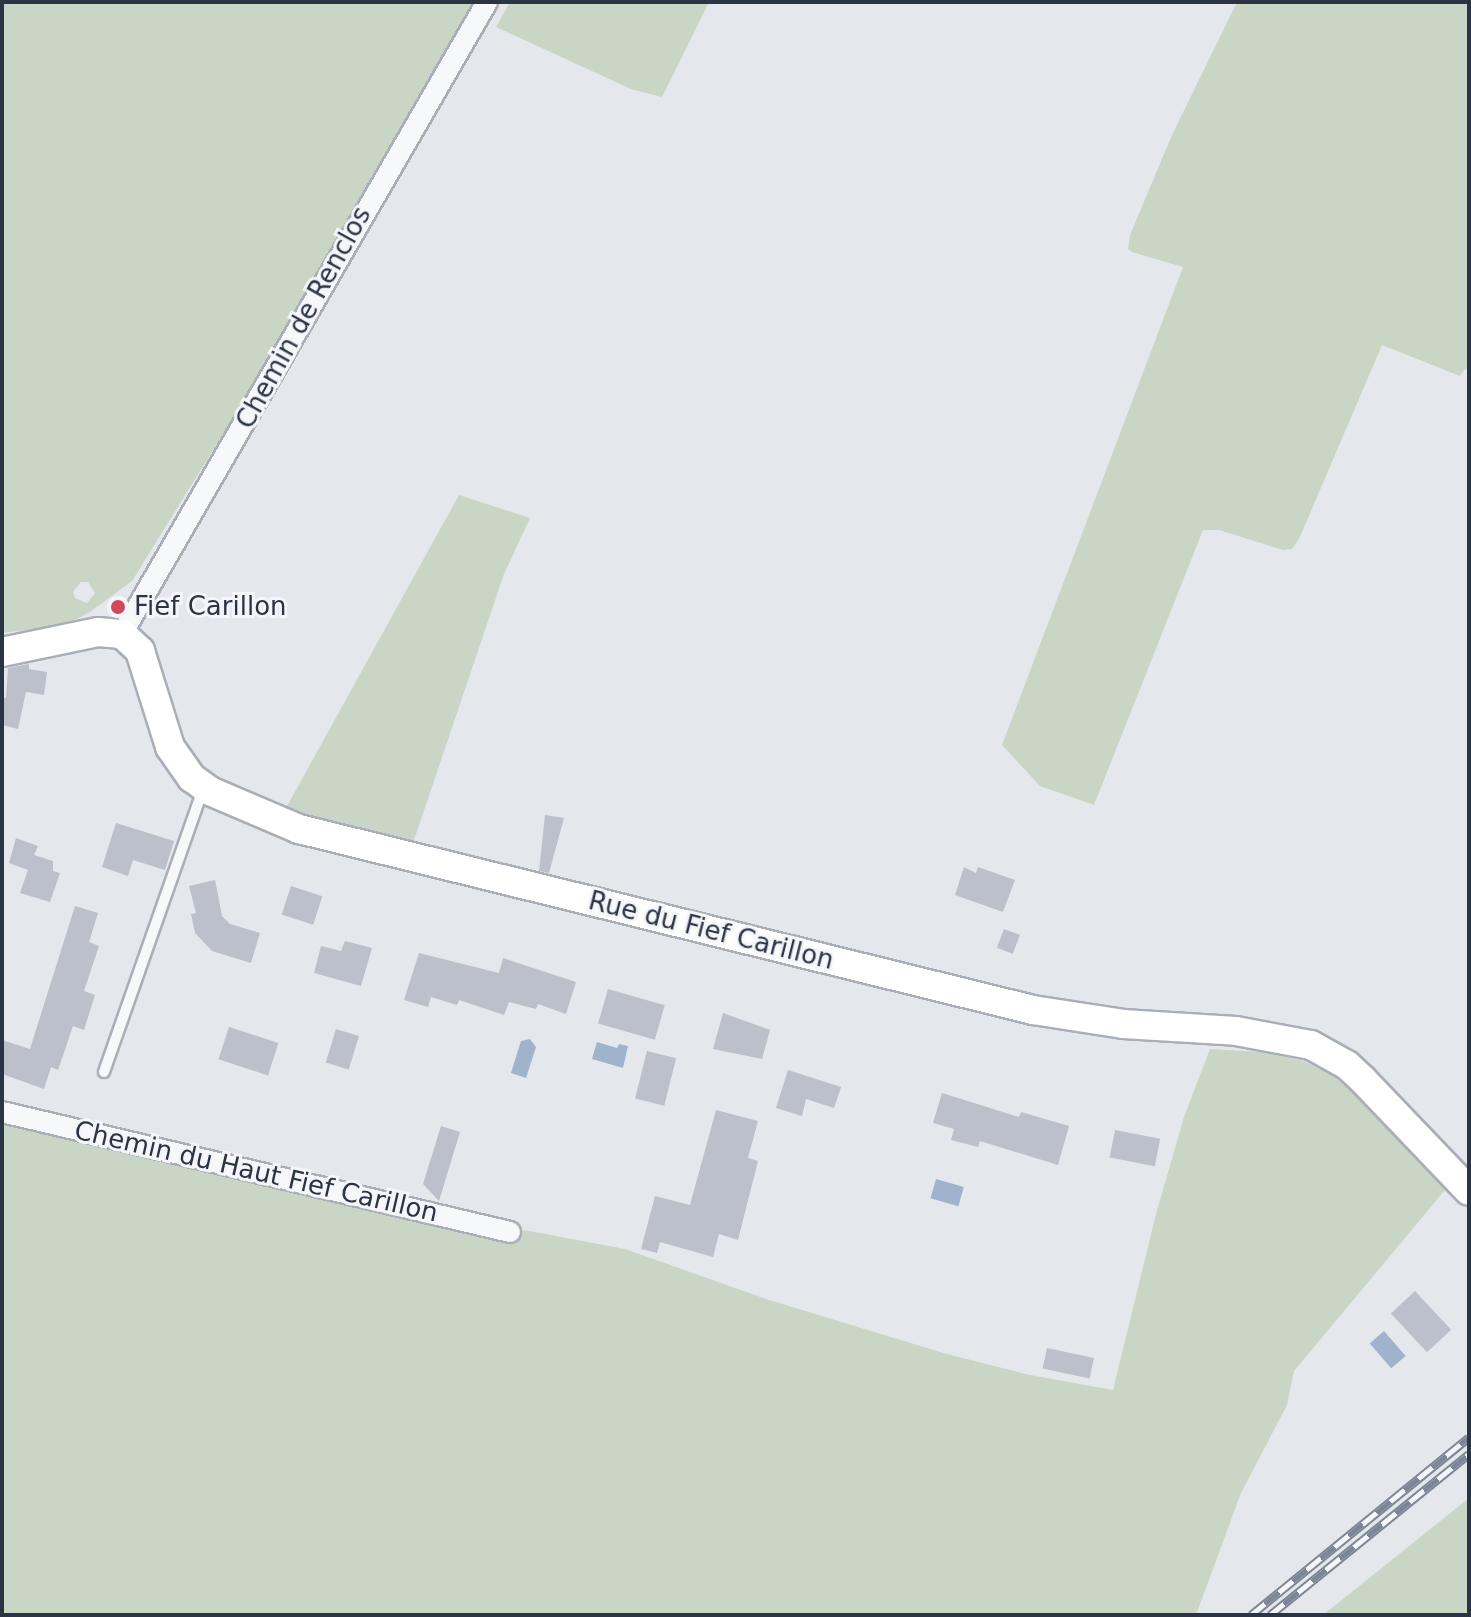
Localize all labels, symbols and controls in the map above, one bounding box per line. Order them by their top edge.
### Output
street label: Chemin de Renclos [230,202,378,434]
place label: Fief Carillon [134,591,287,623]
marker: Fief Carillon [109,598,127,616]
street label: Rue du Fief Carillon [585,885,837,977]
street label: Chemin du Haut Fief Carillon [71,1115,441,1229]

